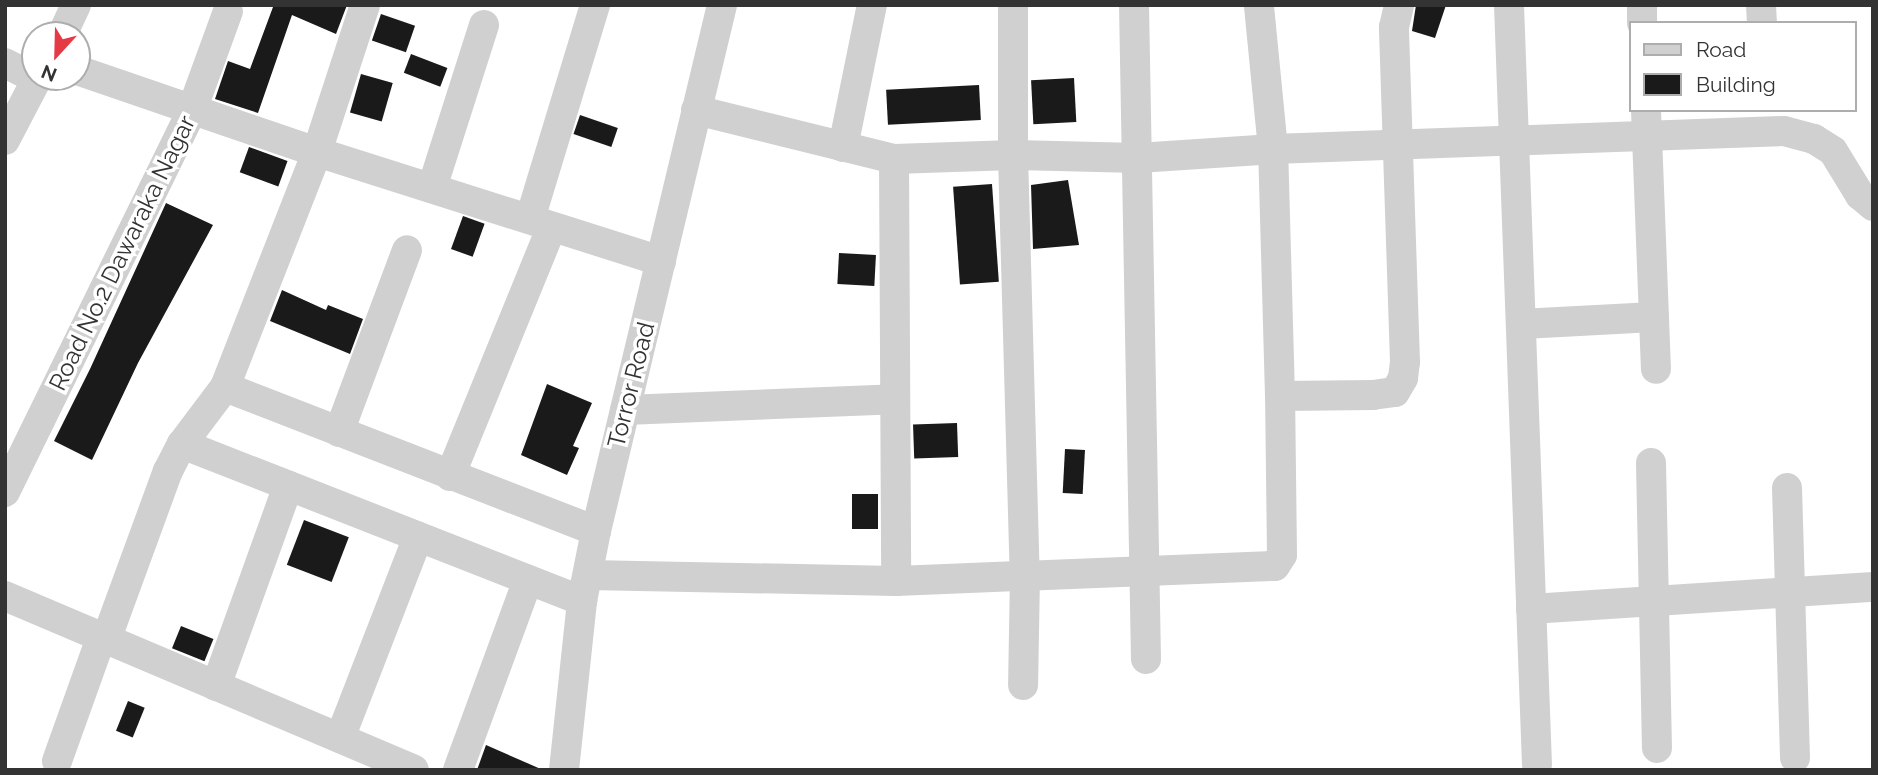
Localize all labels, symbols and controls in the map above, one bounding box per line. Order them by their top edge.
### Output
north arrow [21,21,91,91]
legend [1630,21,1857,112]
text: Road [1696,37,1746,62]
text: N [38,61,60,87]
text: Building [1696,72,1776,97]
street label: Road No.2 Dawaraka Nagar [43,111,201,395]
street label: Torror Road [601,319,661,451]

